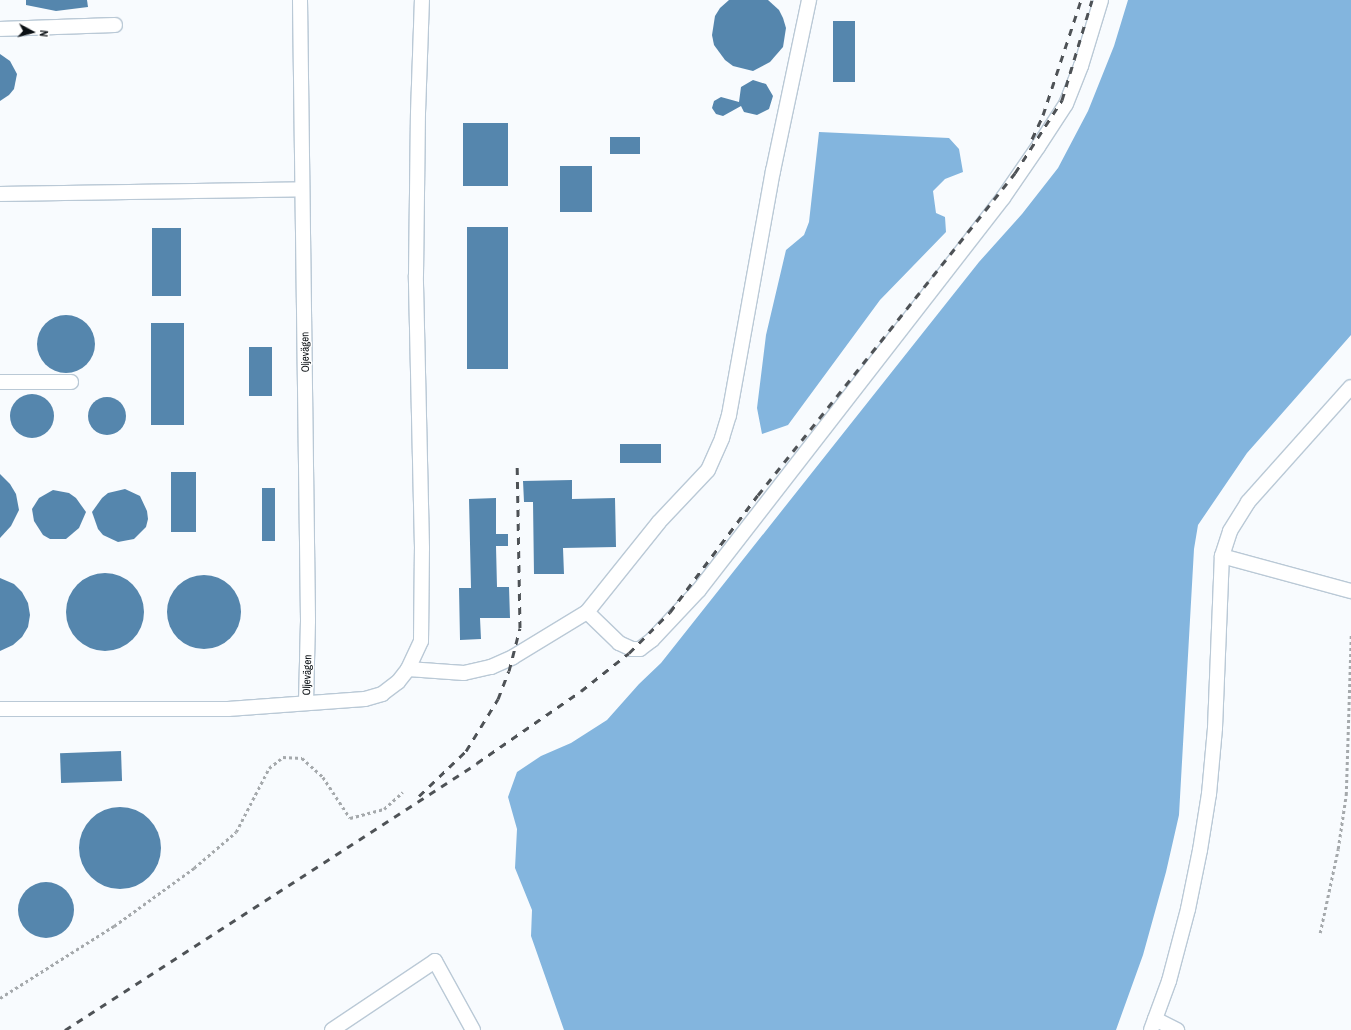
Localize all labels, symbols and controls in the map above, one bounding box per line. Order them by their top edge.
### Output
north arrow [12,12,52,52]
text: N [37,29,51,38]
street label: Oljevägen [298,332,312,372]
street label: Oljevägen [300,654,314,696]

